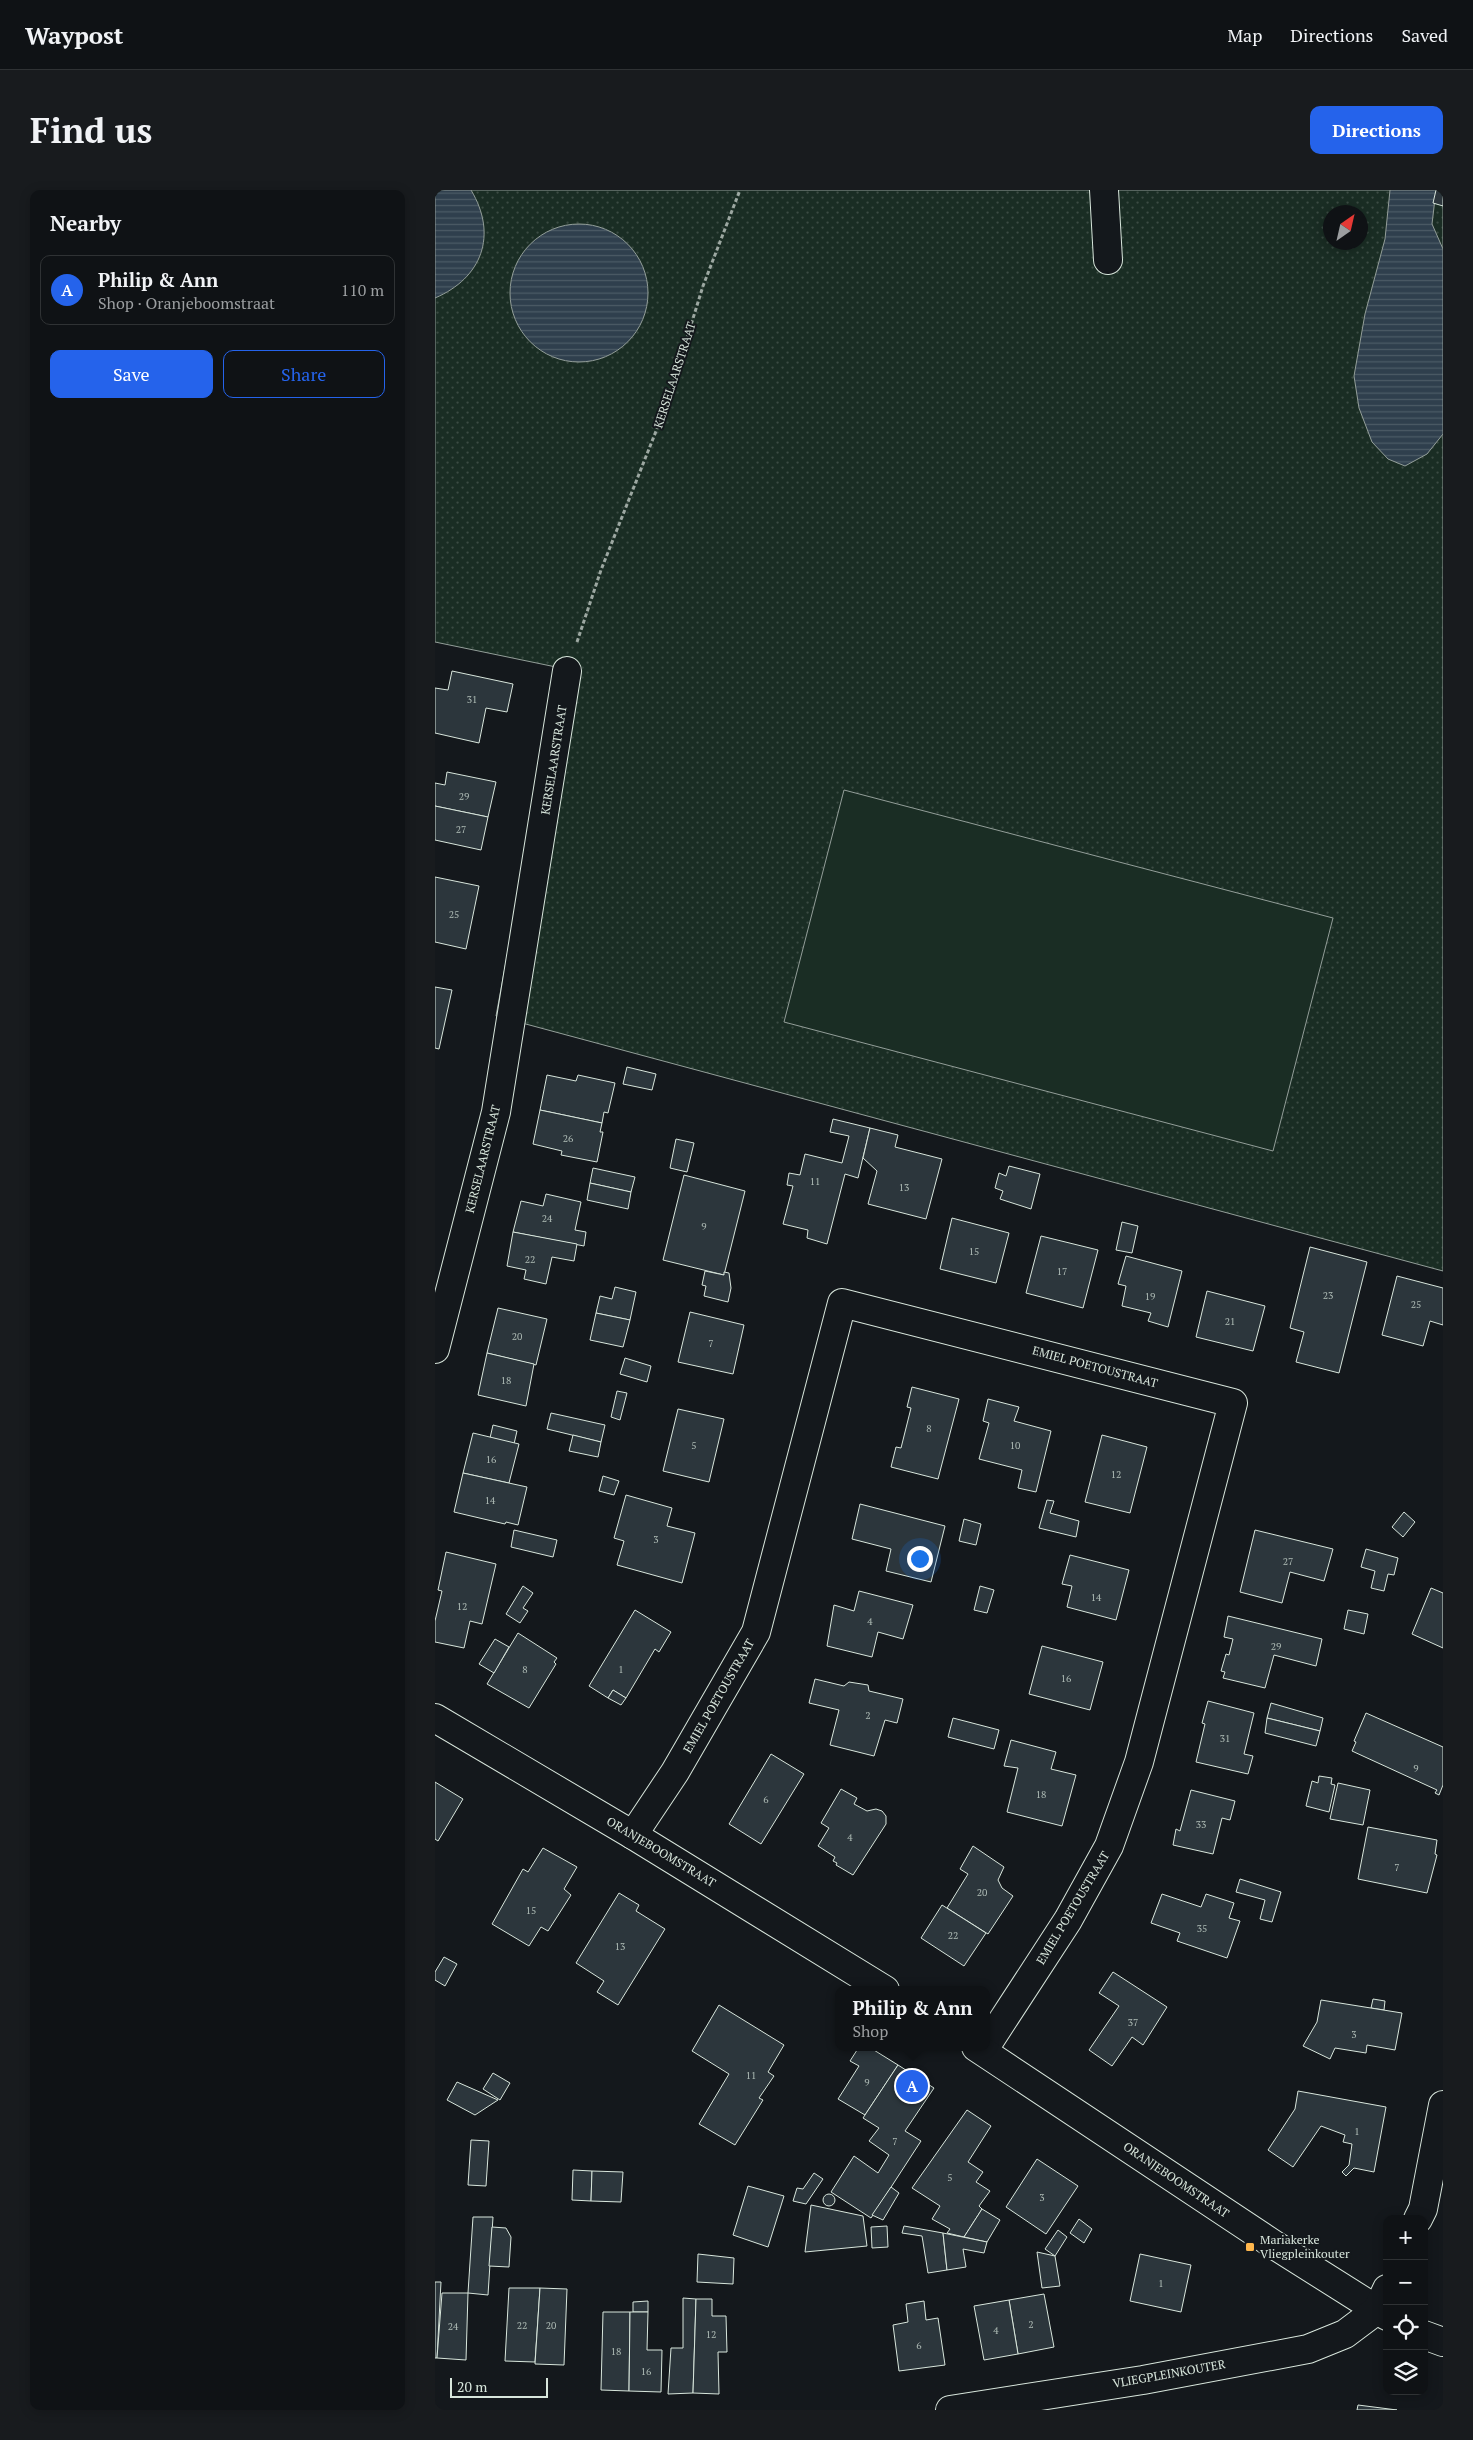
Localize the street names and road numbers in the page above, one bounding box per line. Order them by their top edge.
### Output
street label: KERSELAARSTRAAT [650,319,699,430]
street label: KERSELAARSTRAAT [537,703,570,816]
street label: KERSELAARSTRAAT [462,1103,503,1214]
street label: EMIEL POETOUSTRAAT [1031,1343,1160,1391]
street label: EMIEL POETOUSTRAAT [680,1635,758,1756]
street label: ORANJEBOOMSTRAAT [604,1813,719,1890]
street label: EMIEL POETOUSTRAAT [1033,1848,1113,1967]
street label: ORANJEBOOMSTRAAT [1120,2139,1233,2221]
street label: VLIEGPLEINKOUTER [1111,2356,1227,2391]

